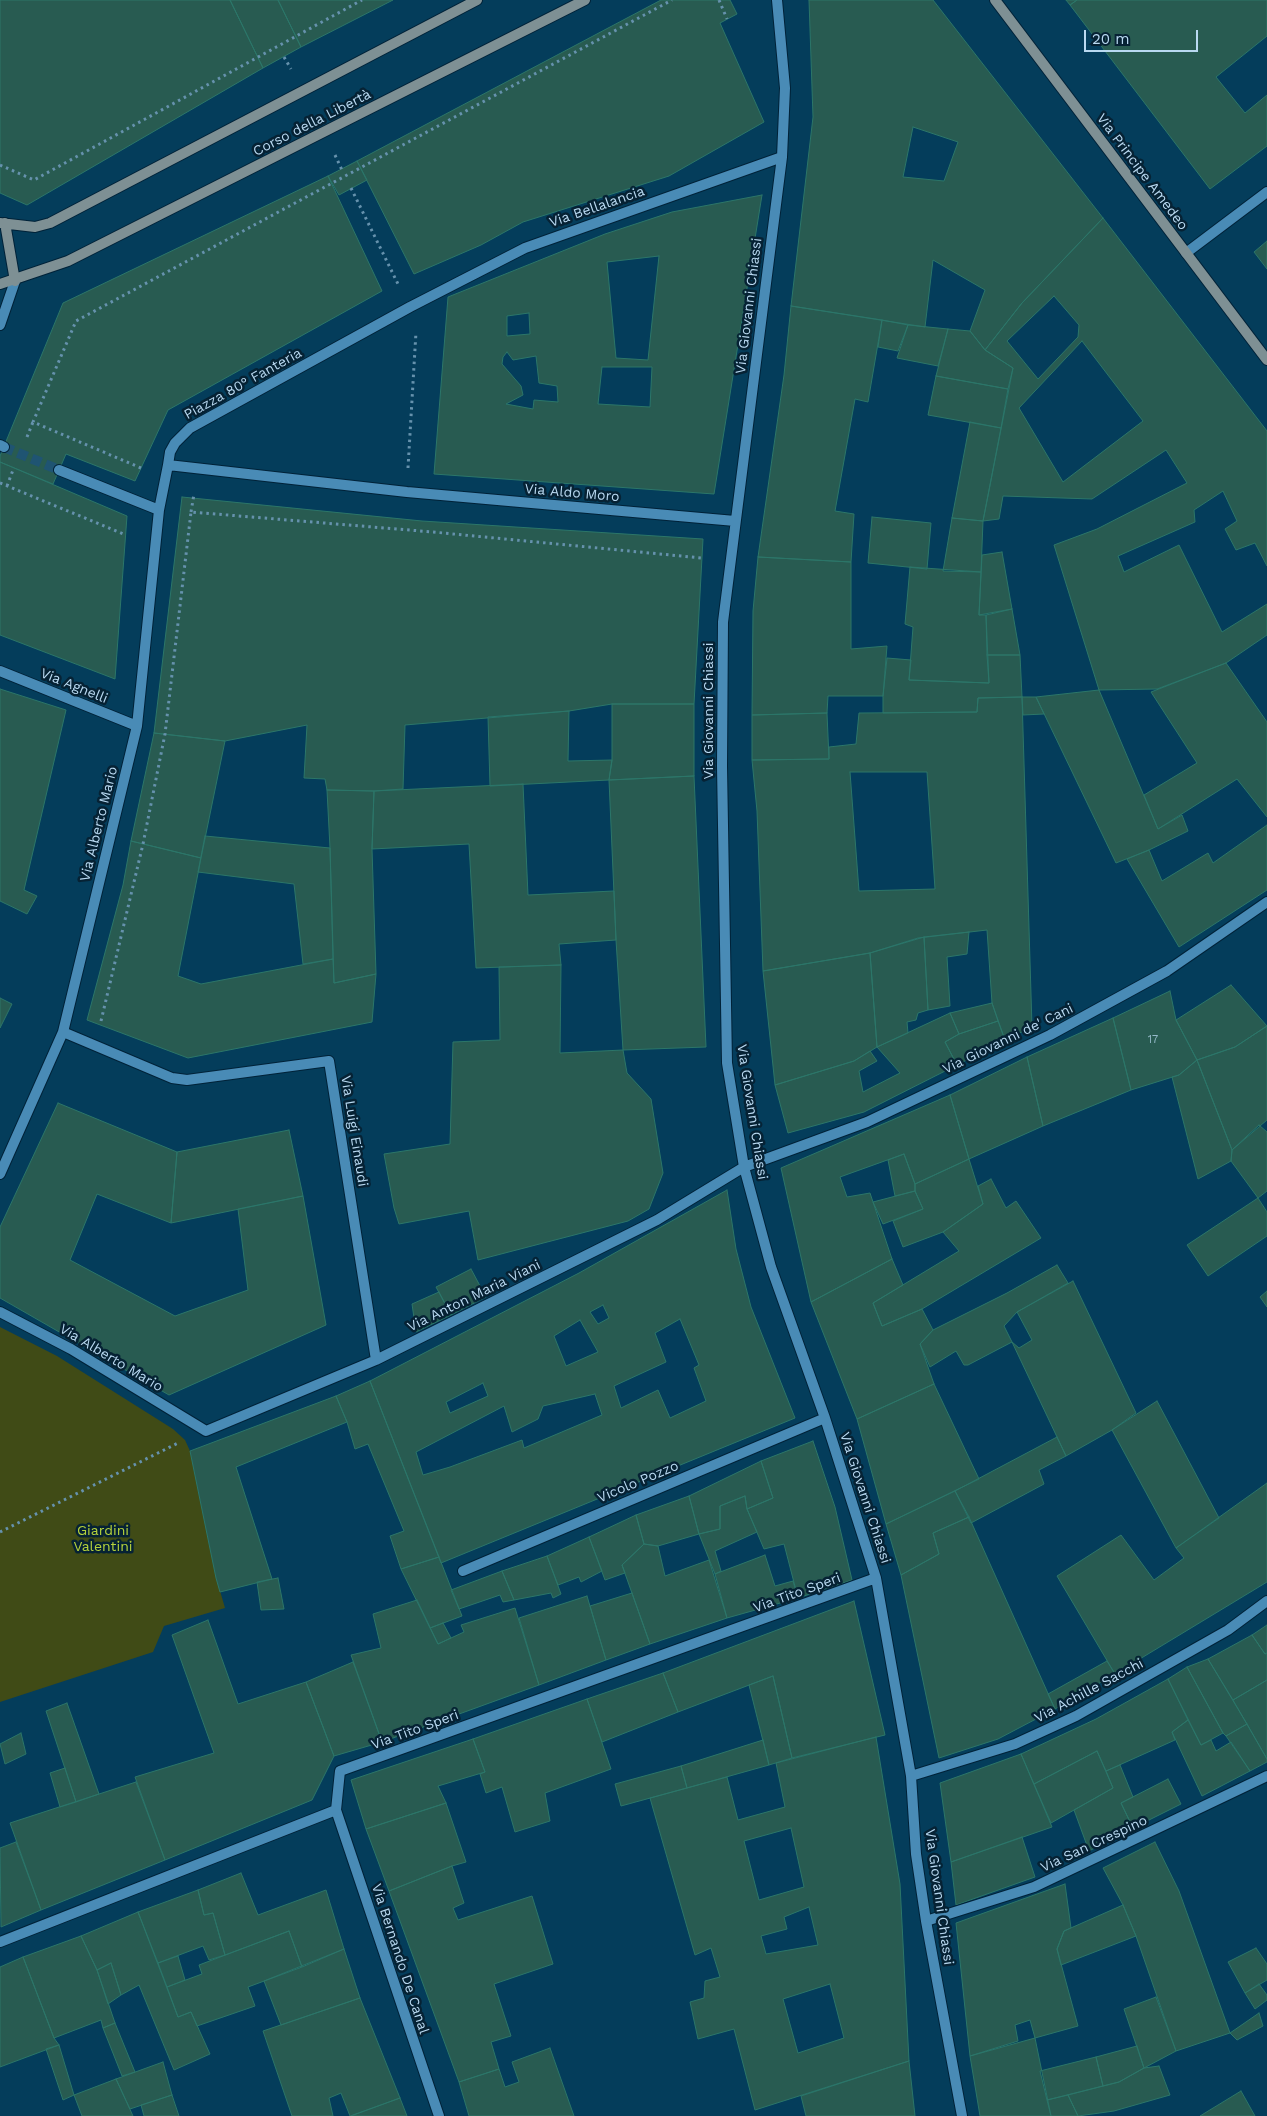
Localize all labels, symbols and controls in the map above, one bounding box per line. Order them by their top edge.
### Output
scale bar [1087,20,1201,52]
text: 20 m [1092,30,1130,48]
street label: Corso della Libertà [250,86,374,160]
street label: Via Principe Amedeo [1093,111,1191,233]
street label: Via Bellalancia [547,183,647,231]
street label: Via Giovanni Chiassi [732,237,766,375]
street label: Piazza 80° Fanteria [181,345,305,423]
street label: Via Aldo Moro [524,480,620,506]
street label: Via Giovanni Chiassi [701,642,717,780]
street label: Via Agnelli [38,665,110,707]
street label: Via Alberto Mario [77,765,121,883]
street label: Via Giovanni de' Cani [940,1000,1076,1078]
house number: 17 [1148,1033,1158,1047]
street label: Via Giovanni Chiassi [733,1043,771,1181]
street label: Via Luigi Einaudi [337,1074,371,1188]
street label: Via Anton Maria Viani [405,1256,543,1336]
street label: Via Alberto Mario [56,1320,166,1396]
street label: Via Giovanni Chiassi [836,1430,894,1566]
street label: Vicolo Pozzo [595,1457,681,1507]
park label: Giardini Valentini [73,1523,133,1555]
street label: Via Tito Speri [751,1569,843,1617]
street label: Via Achille Sacchi [1032,1655,1146,1727]
street label: Via Tito Speri [369,1706,461,1754]
street label: Via San Crespino [1038,1812,1150,1876]
street label: Via Giovanni Chiassi [921,1828,957,1966]
street label: Via Bernando De Canal [368,1882,432,2036]

